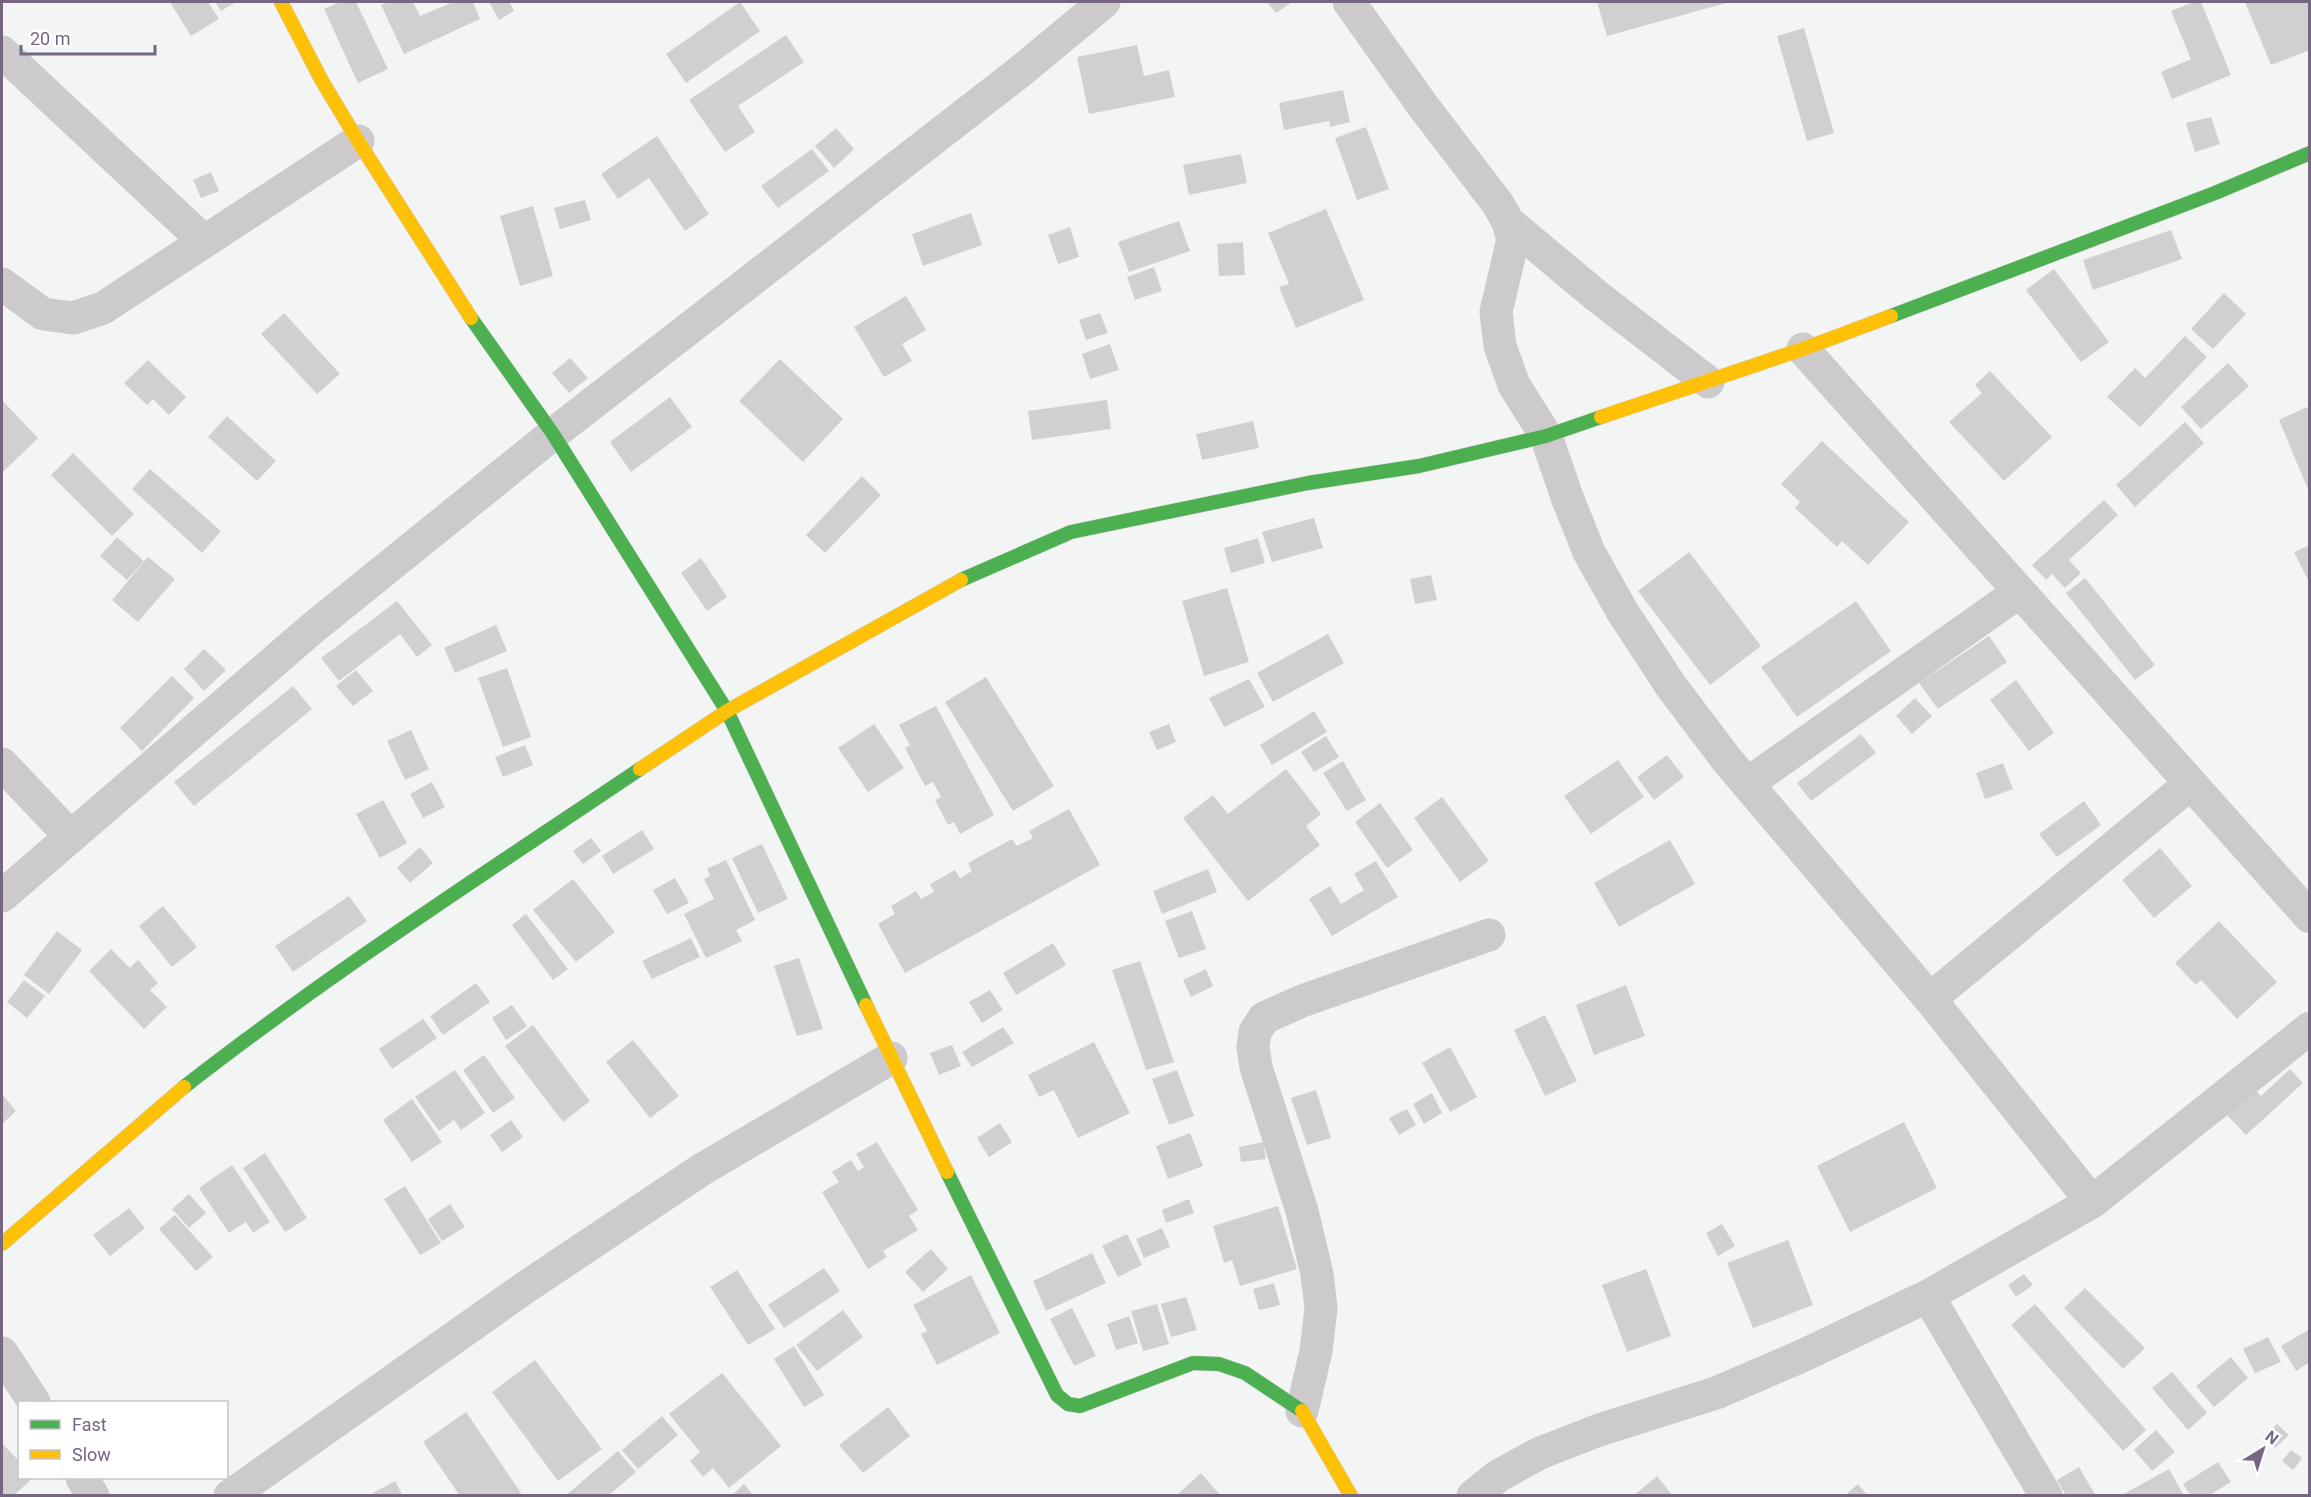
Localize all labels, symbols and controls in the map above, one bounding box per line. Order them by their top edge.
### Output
scale bar [21,18,154,56]
text: 20 m [30,28,70,49]
legend [18,1401,228,1479]
text: Fast [72,1414,107,1435]
north arrow [2233,1419,2293,1479]
text: N [2262,1427,2282,1449]
text: Slow [72,1444,111,1465]

